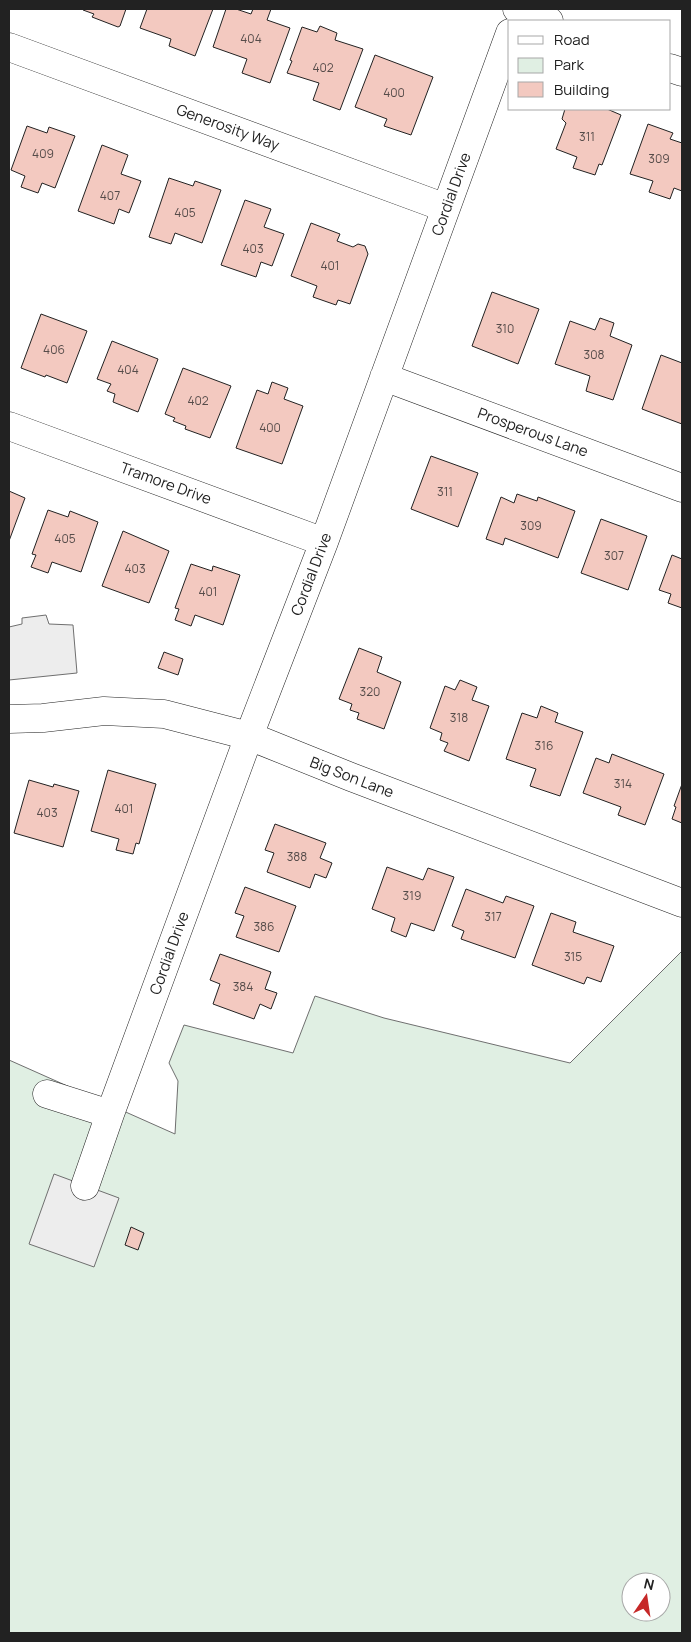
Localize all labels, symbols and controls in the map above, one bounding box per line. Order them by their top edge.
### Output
legend [508,20,671,110]
text: Road [554,29,590,50]
house number: 404 [240,30,262,47]
text: Park [554,54,584,75]
house number: 402 [312,59,334,76]
text: Building [554,79,609,100]
house number: 400 [383,84,405,101]
street label: Generosity Way [174,99,282,155]
house number: 311 [579,128,595,145]
house number: 409 [32,145,54,162]
street label: Cordial Drive [426,149,476,239]
house number: 309 [648,150,670,167]
house number: 407 [100,187,120,204]
house number: 405 [174,204,196,221]
house number: 403 [242,240,264,257]
house number: 401 [320,257,340,274]
house number: 310 [496,320,514,337]
house number: 406 [43,341,65,358]
house number: 308 [584,346,604,363]
house number: 404 [117,361,139,378]
house number: 402 [187,392,209,409]
street label: Prosperous Lane [475,402,591,462]
house number: 400 [259,419,281,436]
street label: Tramore Drive [118,457,215,509]
house number: 311 [437,483,453,500]
house number: 309 [520,517,542,534]
street label: Cordial Drive [286,529,337,618]
house number: 405 [54,530,76,547]
house number: 307 [604,547,624,564]
house number: 403 [124,560,146,577]
house number: 401 [198,583,218,600]
house number: 320 [360,683,380,700]
house number: 318 [450,709,468,726]
house number: 316 [535,737,553,754]
street label: Big Son Lane [307,751,397,803]
house number: 314 [614,775,632,792]
house number: 401 [114,800,134,817]
house number: 403 [36,804,58,821]
house number: 388 [287,848,307,865]
house number: 319 [403,887,421,904]
street label: Cordial Drive [144,908,194,998]
house number: 317 [484,908,502,925]
house number: 386 [253,918,275,935]
house number: 315 [564,948,582,965]
house number: 384 [233,978,253,995]
north arrow [621,1572,671,1622]
text: N [642,1573,656,1594]

